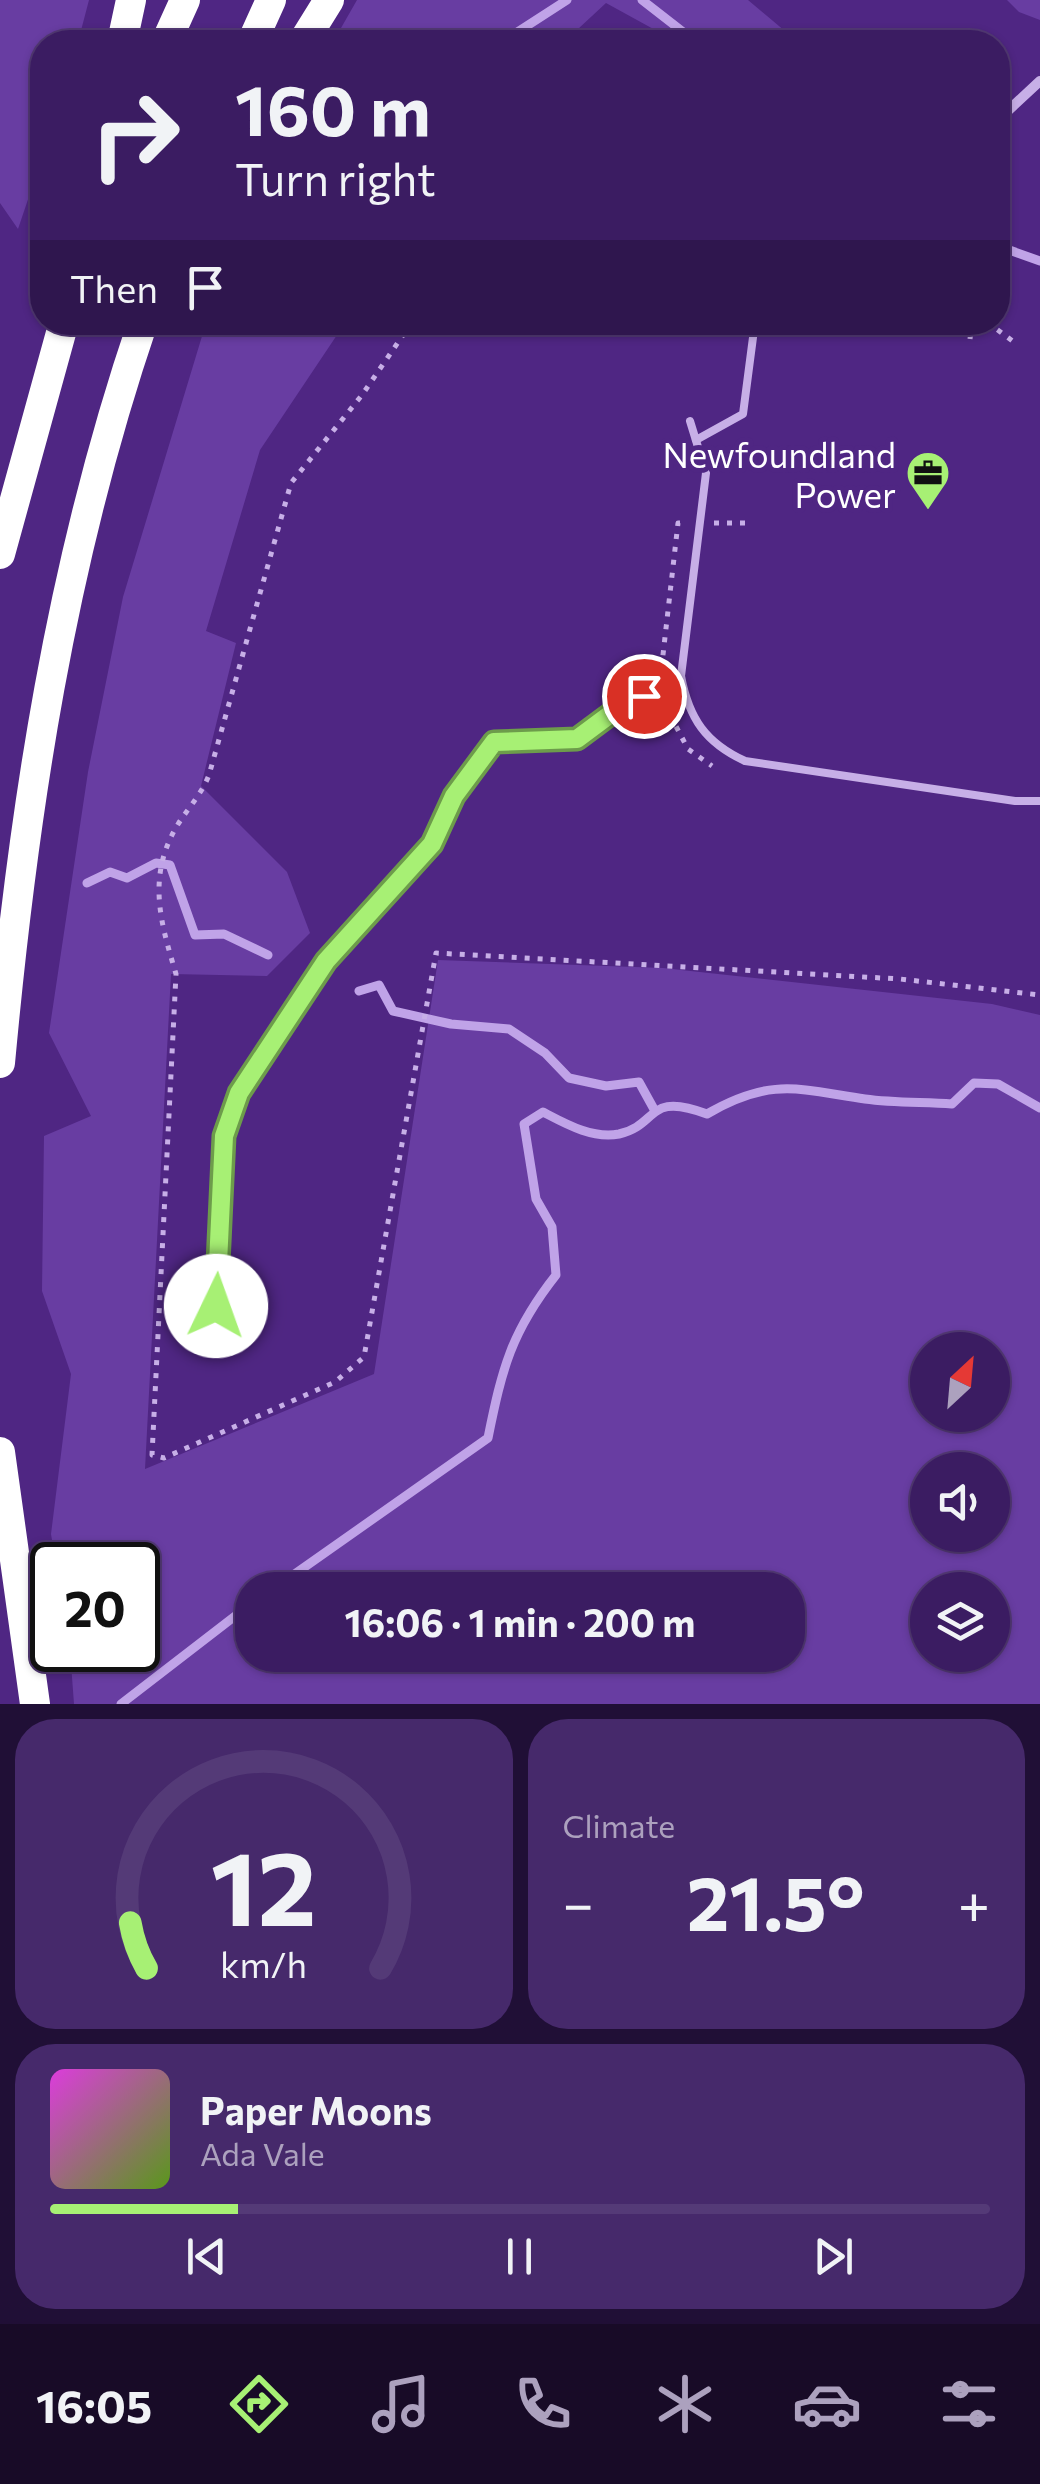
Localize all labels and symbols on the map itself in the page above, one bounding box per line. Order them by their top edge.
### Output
place label: Newfoundland Power [662,432,896,515]
office icon: Newfoundland Power [905,450,951,511]
pin [602,654,687,739]
position arrow [164,1254,268,1358]
north arrow [910,1332,1010,1432]
speed limit sign: 20 [30,1542,160,1672]

